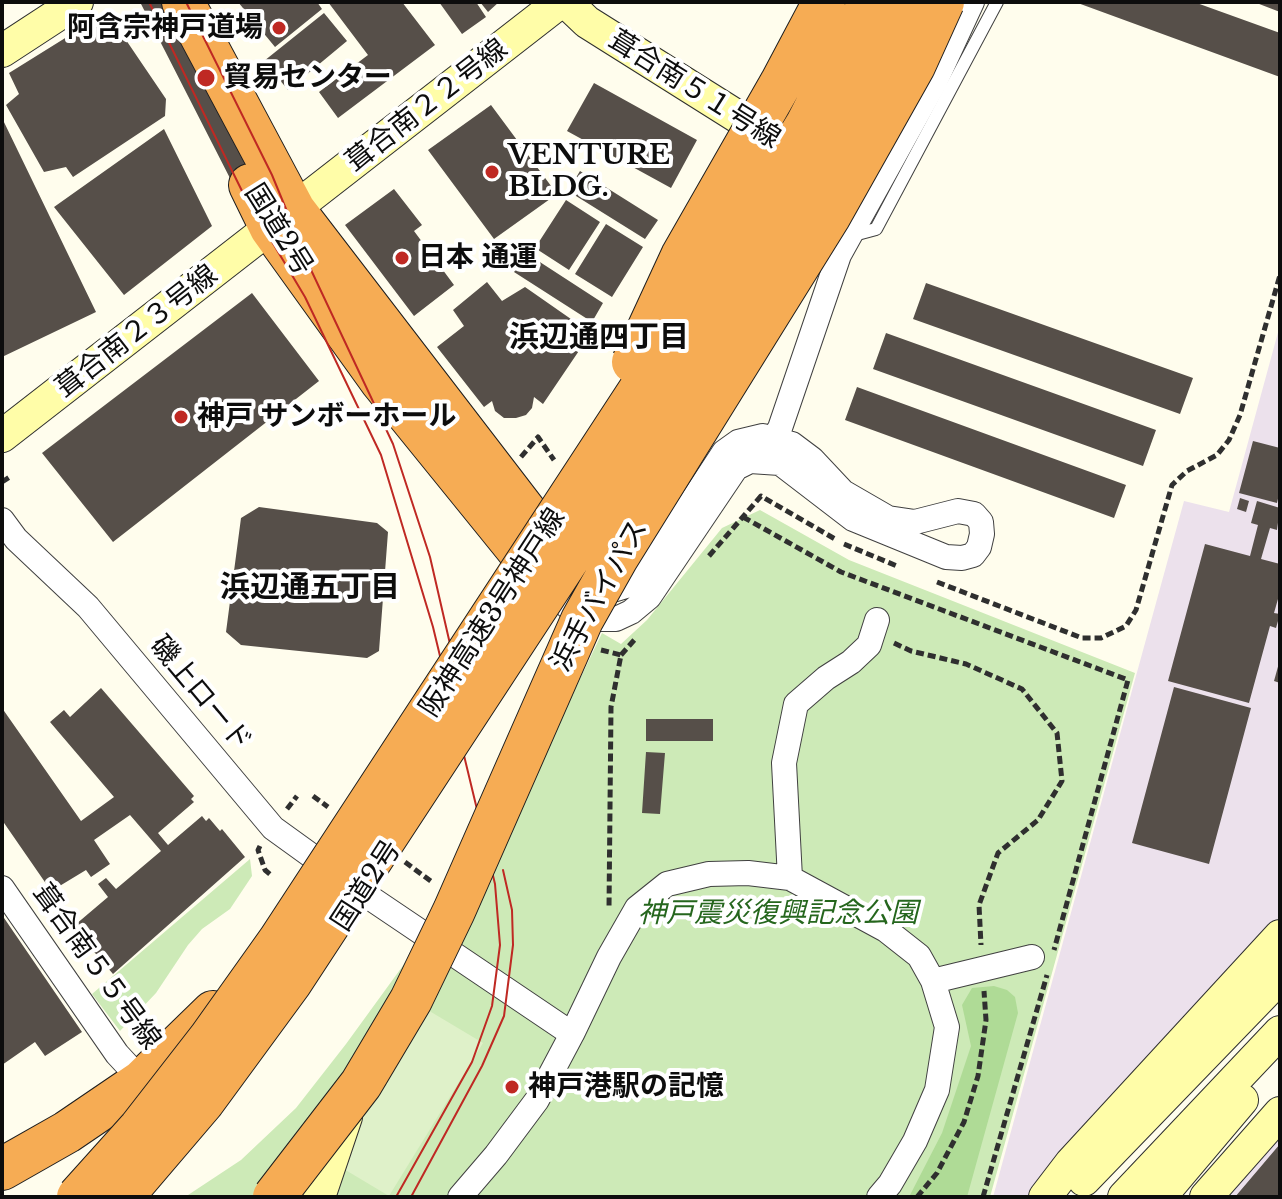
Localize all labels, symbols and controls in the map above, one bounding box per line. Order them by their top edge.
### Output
place label: 阿含宗神戸道場 [67,11,263,45]
marker: 阿含宗神戸道場 [270,19,288,37]
street label: 葺合南５１号線 [602,24,786,156]
street label: 葺合南２２号線 [339,32,515,180]
place label: 貿易センター [224,61,392,95]
marker: 貿易センター [195,67,217,89]
place label: VENTURE BLDG. [508,139,670,205]
marker: VENTURE BLDG. [483,163,501,181]
street label: 国道2号 [237,178,319,282]
place label: 日本 通運 [418,241,537,275]
marker: 日本 通運 [393,249,411,267]
street label: 葺合南２３号線 [49,258,225,406]
district label: 浜辺通四丁目 [509,321,689,357]
place label: 神戸 サンボーホール [197,400,456,434]
marker: 神戸 サンボーホール [172,408,190,426]
street label: 阪神高速3号神戸線 [413,503,573,723]
street label: 浜手バイパス [545,514,655,678]
district label: 浜辺通五丁目 [220,571,400,607]
street label: 磯上ロード [142,630,258,758]
street label: 国道2号 [325,834,409,938]
street label: 葺合南５５号線 [25,878,167,1056]
park label: 神戸震災復興記念公園 [638,897,918,931]
place label: 神戸港駅の記憶 [528,1070,724,1104]
marker: 神戸港駅の記憶 [503,1078,521,1096]

